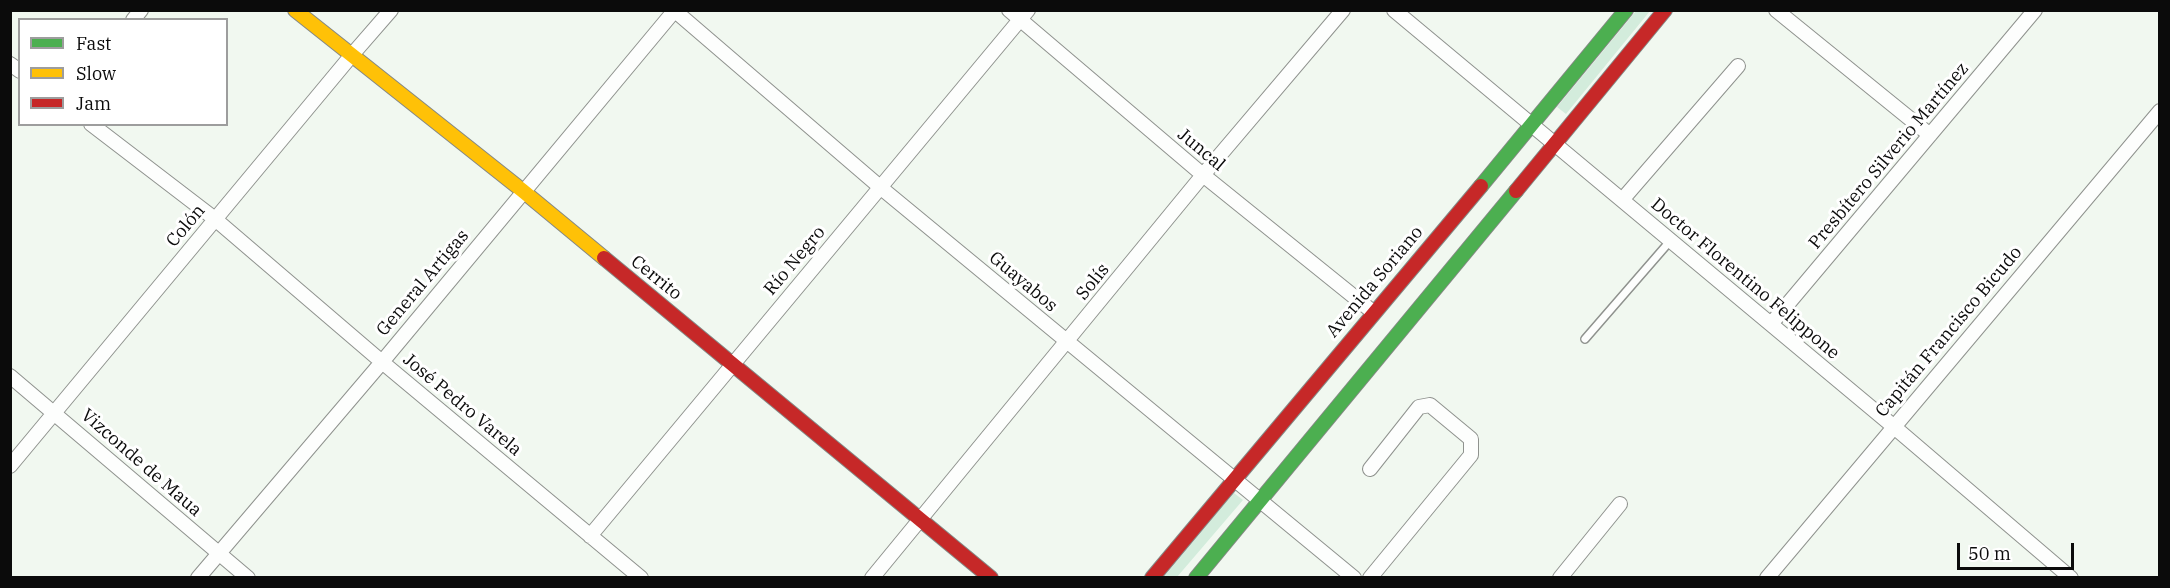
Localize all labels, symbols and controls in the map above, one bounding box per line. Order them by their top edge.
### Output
legend [18,18,228,126]
text: Fast [76,32,111,55]
street label: Presbítero Silverio Martínez [1805,58,1973,254]
text: Slow [76,62,116,85]
text: Jam [76,92,111,115]
street label: Juncal [1173,124,1229,176]
street label: Doctor Florentino Felippone [1646,194,1844,364]
street label: Colón [162,200,210,252]
street label: Río Negro [760,222,830,300]
street label: Avenida Soriano [1322,222,1428,342]
street label: General Artigas [372,225,474,341]
street label: Capitán Francisco Bicudo [1871,242,2027,422]
street label: Guayabos [984,247,1062,317]
street label: Cerrito [626,251,686,305]
street label: Solís [1072,259,1114,305]
street label: José Pedro Varela [398,349,526,461]
street label: Vizconde de Maua [76,405,206,521]
scale bar [1960,531,2077,569]
text: 50 m [1968,542,2011,565]

